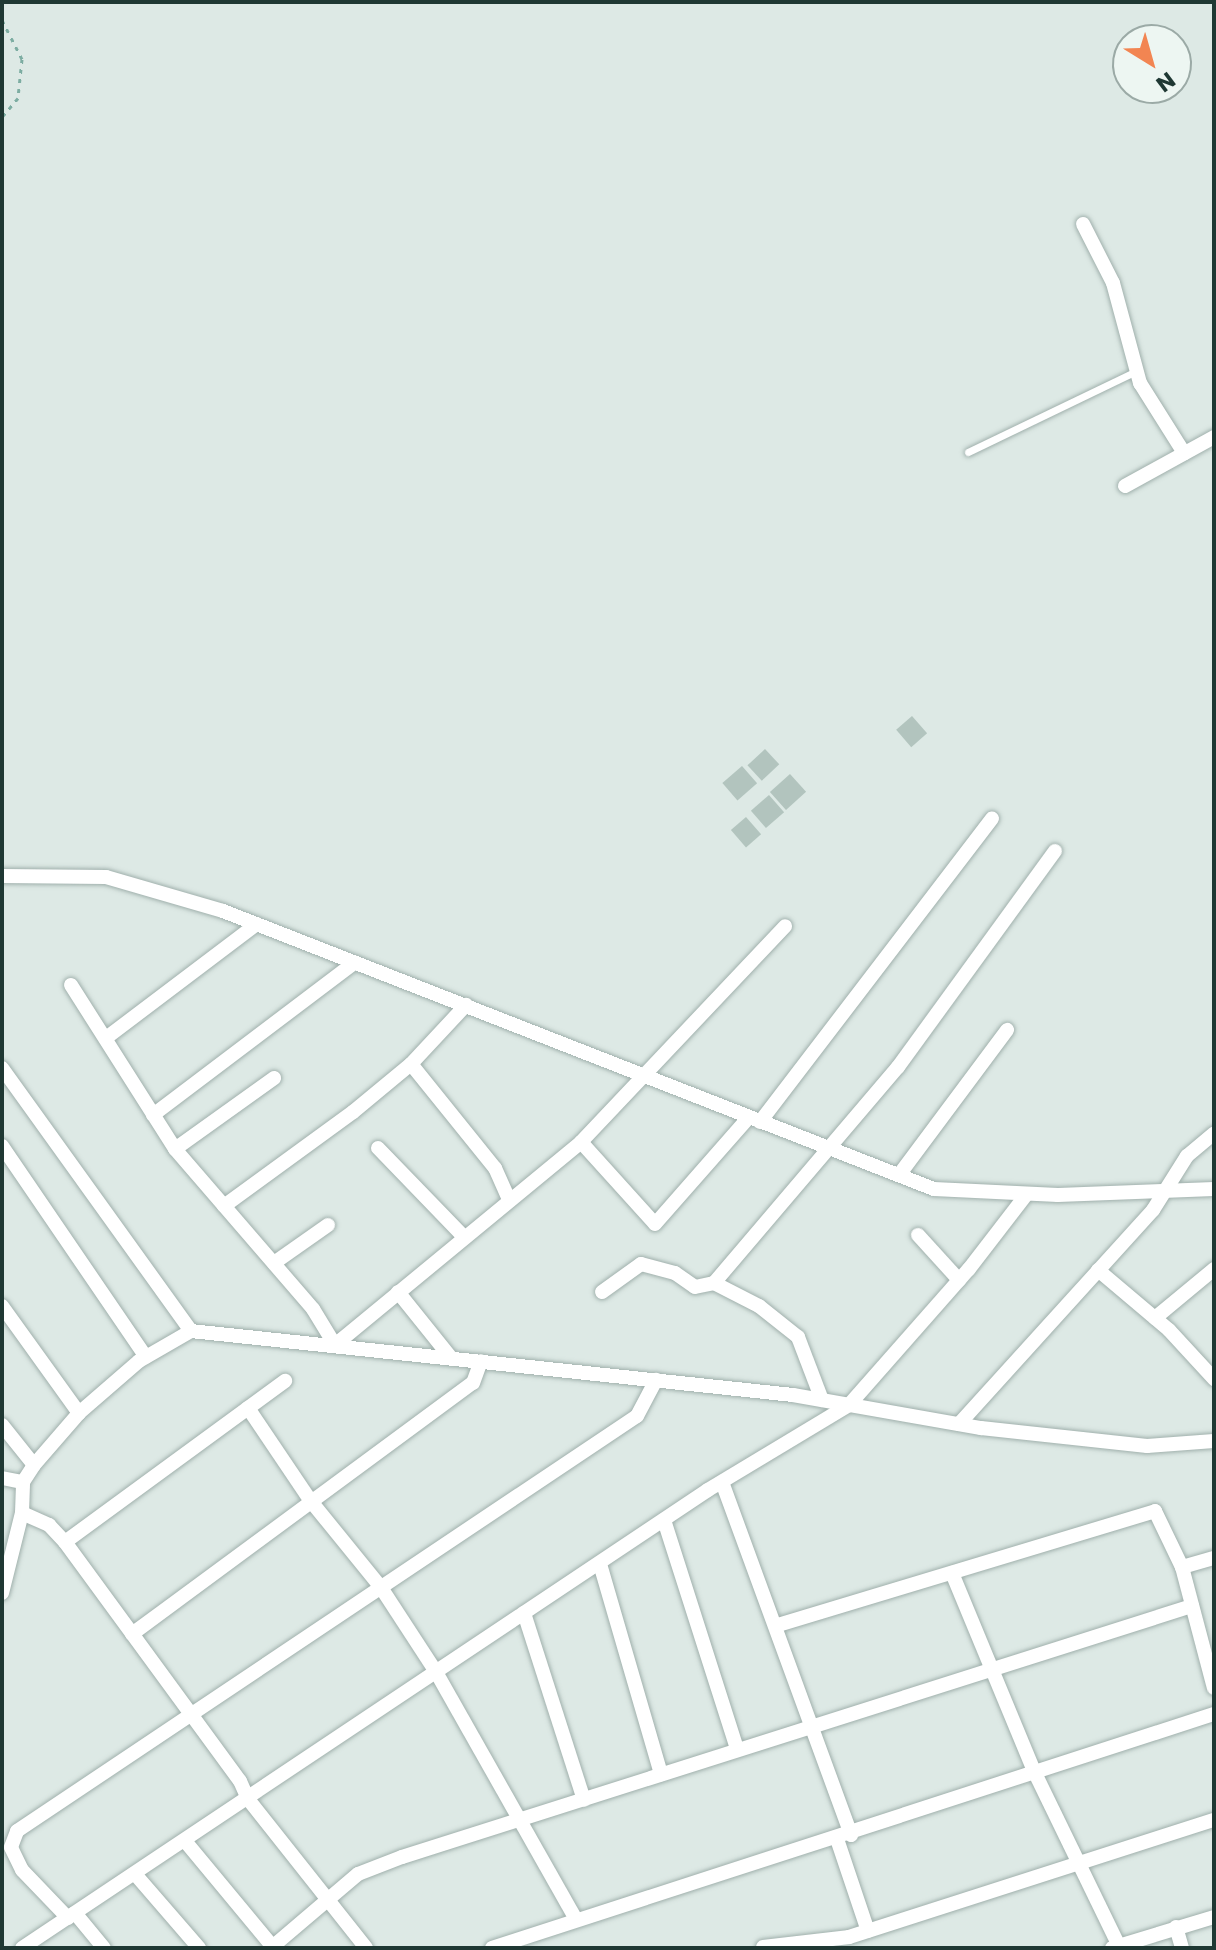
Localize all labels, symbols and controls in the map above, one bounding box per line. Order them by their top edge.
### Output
north arrow [1112,24,1192,104]
text: N [1150,65,1181,99]

